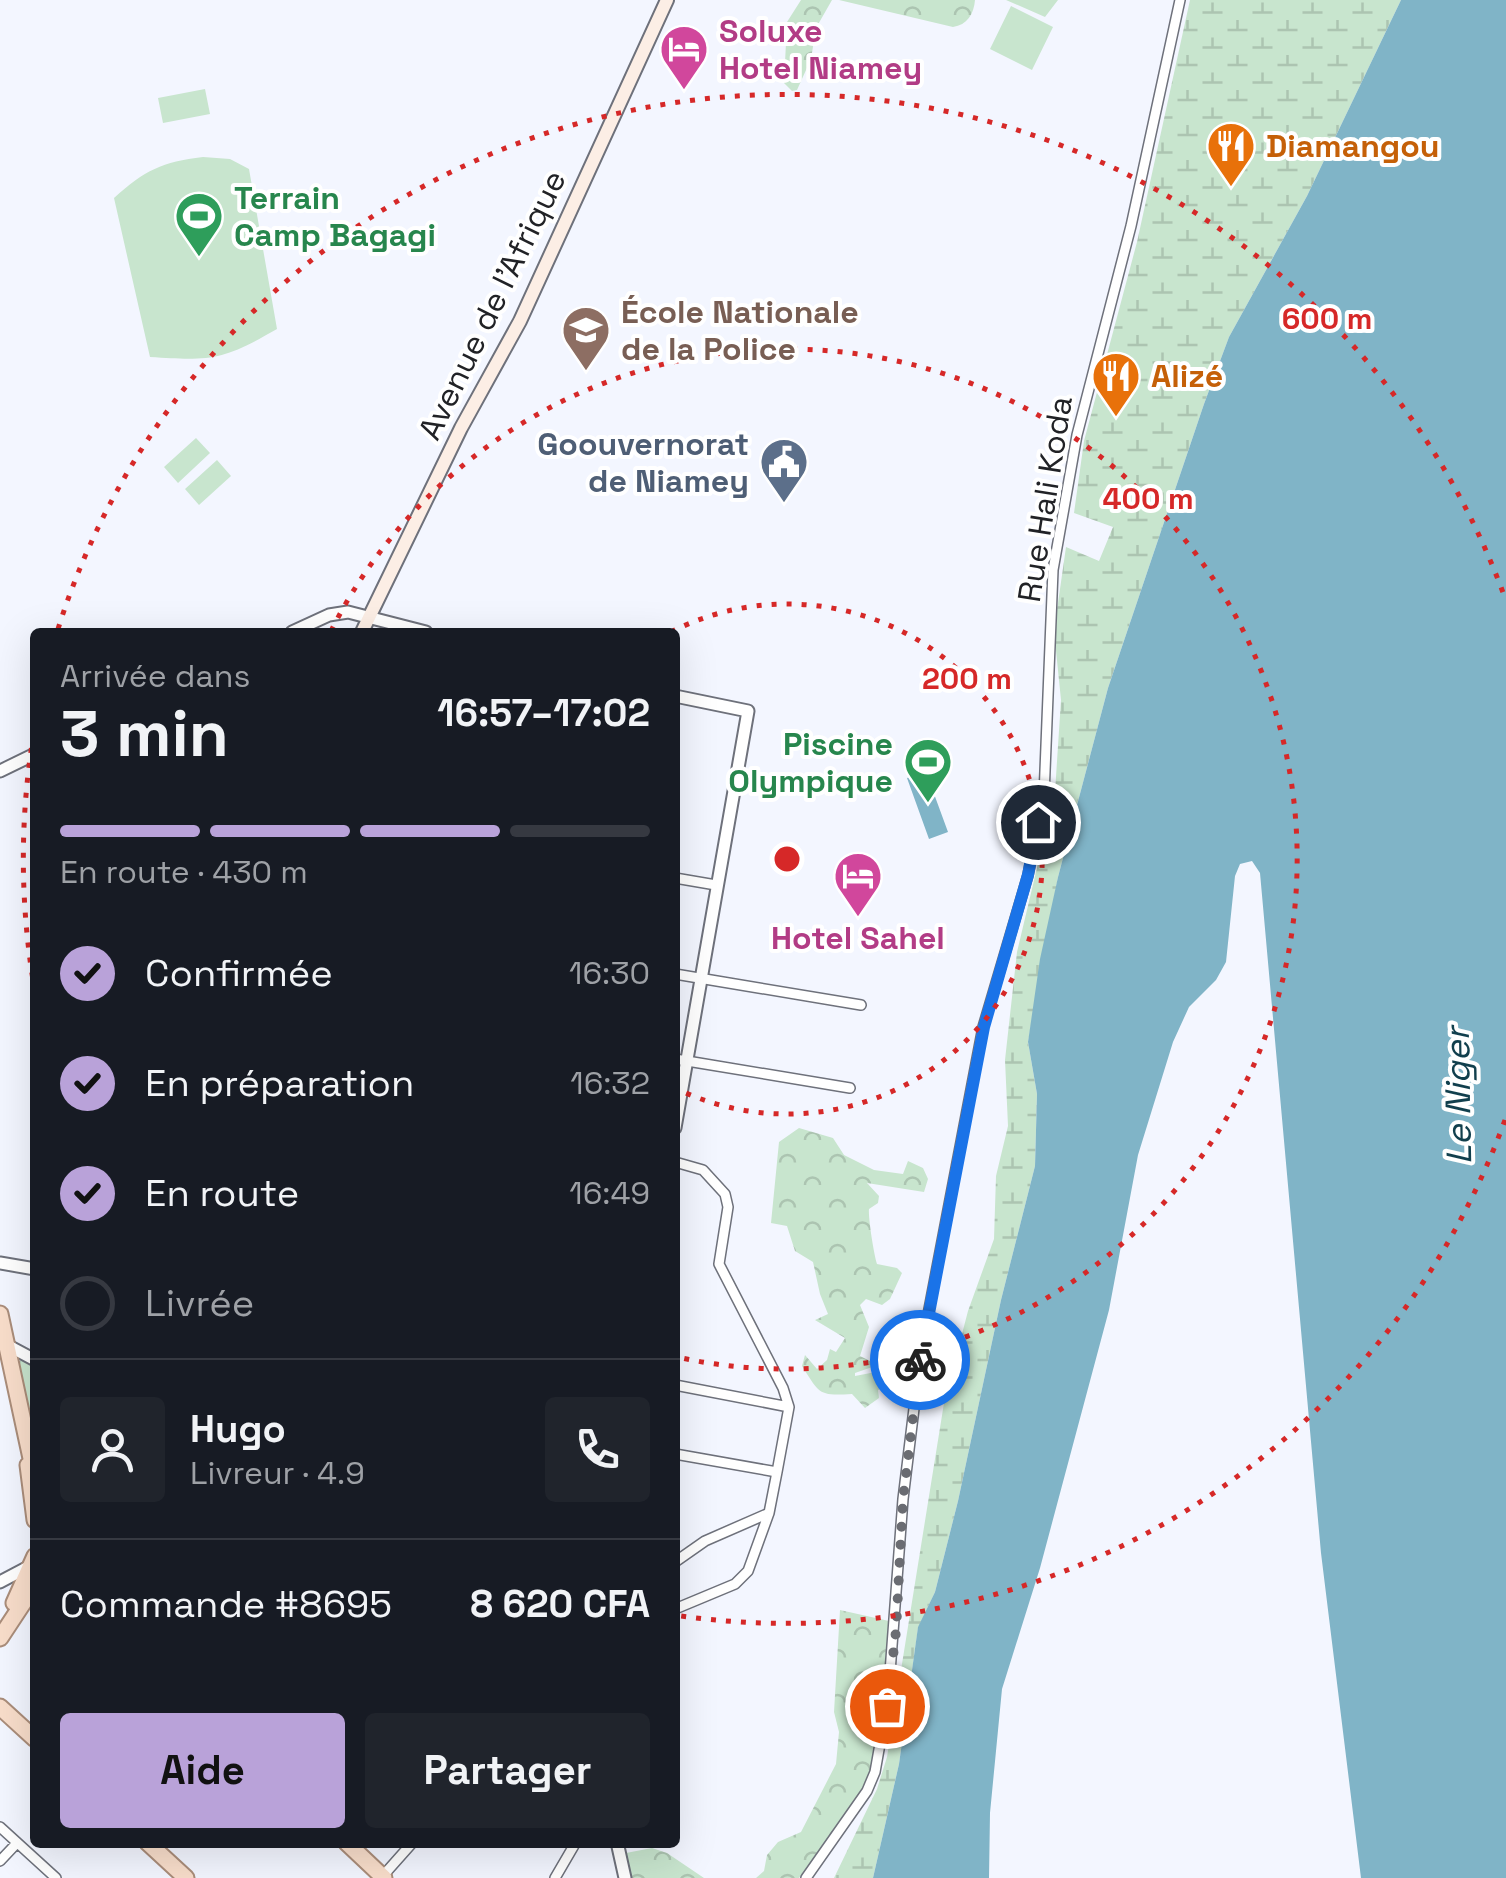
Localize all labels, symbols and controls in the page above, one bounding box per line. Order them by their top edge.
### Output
place label: Soluxe Hotel Niamey [719,11,922,88]
hotel icon: Soluxe Hotel Niamey [658,23,710,91]
restaurant icon: Diamangou [1205,120,1257,188]
place label: Diamangou [1266,126,1440,166]
street label: Avenue de l'Afrique [409,164,575,446]
place label: Terrain Camp Bagagi [234,178,436,255]
sports icon: Terrain Camp Bagagi [173,190,225,258]
place label: École Nationale de la Police [621,292,859,369]
text: 600 m [1282,299,1372,338]
school or university icon: École Nationale de la Police [560,304,612,372]
restaurant icon: Alizé [1090,350,1142,418]
place label: Alizé [1151,356,1223,396]
street label: Rue Hali Koda [1009,393,1081,605]
place label: Goouvernorat de Niamey [537,424,749,501]
public building icon: Goouvernorat de Niamey [758,436,810,504]
text: 400 m [1102,479,1194,518]
text: Arrivée dans [60,656,250,696]
text: 200 m [922,659,1012,698]
text: 16:57–17:02 [437,689,650,737]
text: 3 min [60,692,229,775]
place label: Piscine Olympique [728,724,893,801]
sports icon: Piscine Olympique [902,736,954,804]
pin [996,780,1081,865]
icon: home [1011,795,1066,850]
centre of rings [769,841,805,877]
hotel icon: Hotel Sahel [832,850,884,918]
text: En route · 430 m [60,852,308,892]
place label: Hotel Sahel [771,918,945,958]
icon: check [60,946,115,1001]
text: Confirmée [145,949,333,997]
text: 16:30 [569,953,650,993]
water label: Le Niger [1435,1023,1481,1165]
icon: check [60,1056,115,1111]
text: En préparation [145,1059,414,1107]
text: 16:32 [570,1063,650,1103]
icon: check [60,1166,115,1221]
text: En route [145,1169,299,1217]
text: 16:49 [569,1173,650,1213]
text: Livrée [145,1279,254,1327]
courier [870,1310,970,1410]
icon: bike [893,1333,948,1388]
button: person [60,1397,165,1502]
button: phone [545,1397,650,1502]
text: Hugo [190,1405,286,1453]
text: Livreur · 4.9 [190,1453,365,1493]
text: Commande #8695 [60,1580,392,1628]
text: 8 620 CFA [470,1580,650,1628]
pin [845,1664,930,1749]
icon: bag [860,1679,915,1734]
button: Aide [60,1713,345,1828]
button: Partager [365,1713,650,1828]

